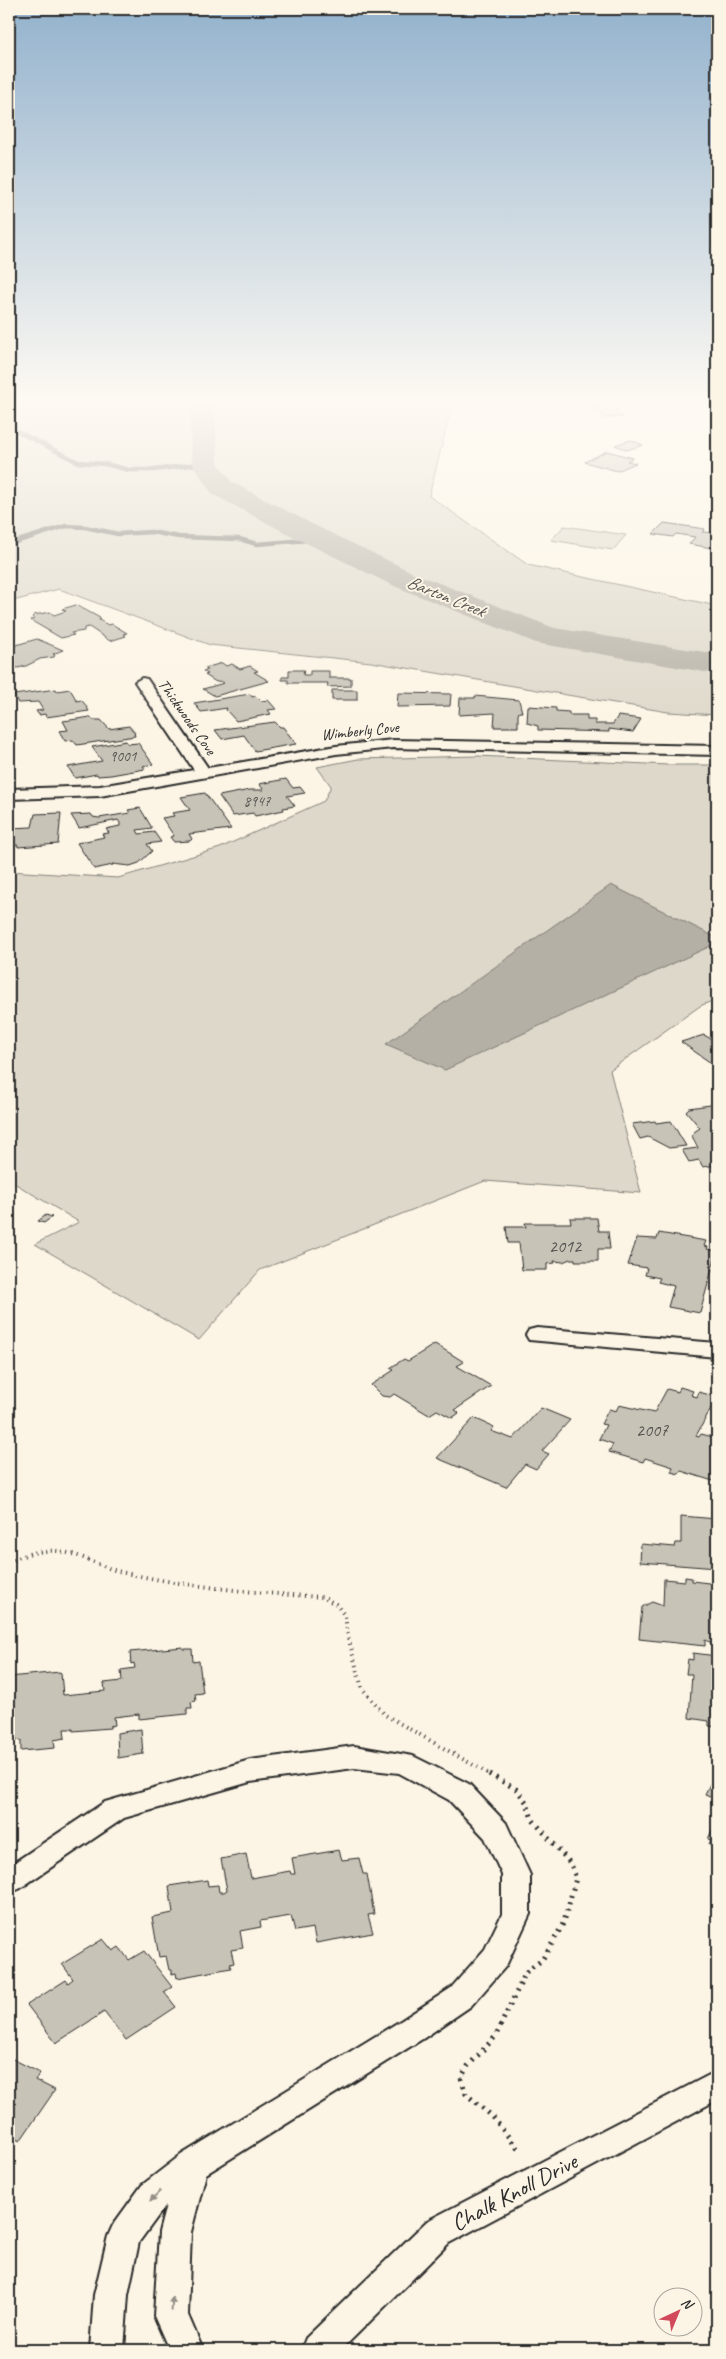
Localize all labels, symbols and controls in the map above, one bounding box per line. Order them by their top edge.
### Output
water label: Barton Creek [404,570,491,623]
street label: Thickwoods Cove [153,675,222,760]
street label: Wimberly Cove [320,717,401,745]
house number: 9001 [109,747,138,766]
house number: 8947 [243,792,272,811]
house number: 2012 [549,1235,583,1257]
house number: 2007 [636,1419,669,1441]
street label: Chalk Knoll Drive [446,2145,584,2238]
one-way arrow [149,2190,161,2202]
north arrow [654,2286,704,2336]
text: N [678,2294,697,2314]
one-way arrow [168,2296,176,2312]

